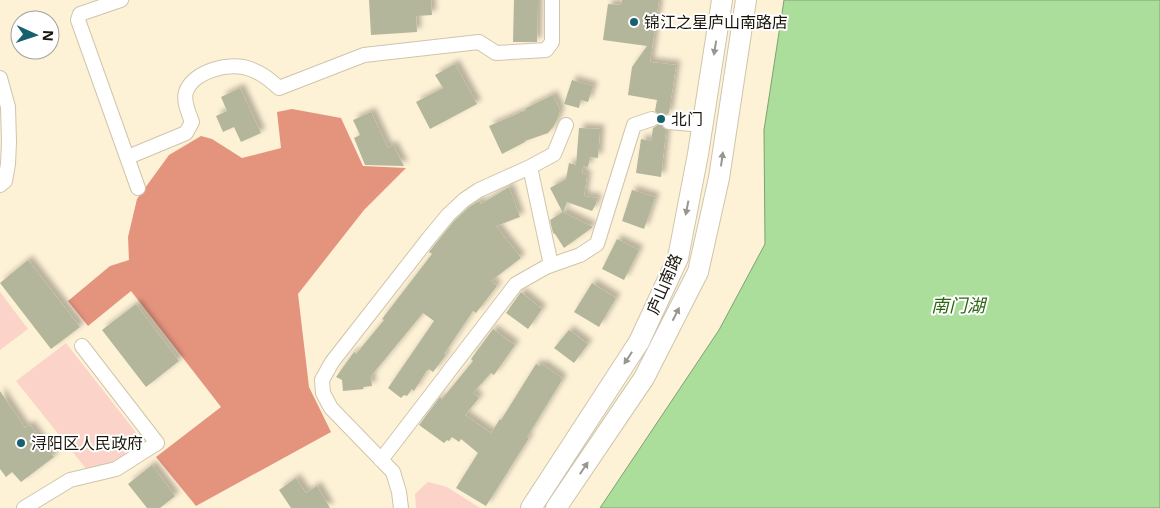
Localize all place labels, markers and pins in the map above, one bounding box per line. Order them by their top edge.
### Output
place label: 锦江之星庐山南路店 [644,11,788,33]
marker: 锦江之星庐山南路店 [628,16,640,28]
place label: 北门 [671,108,703,130]
marker: 北门 [655,113,667,125]
place label: 浔阳区人民政府 [31,432,143,454]
marker: 浔阳区人民政府 [15,437,27,449]

